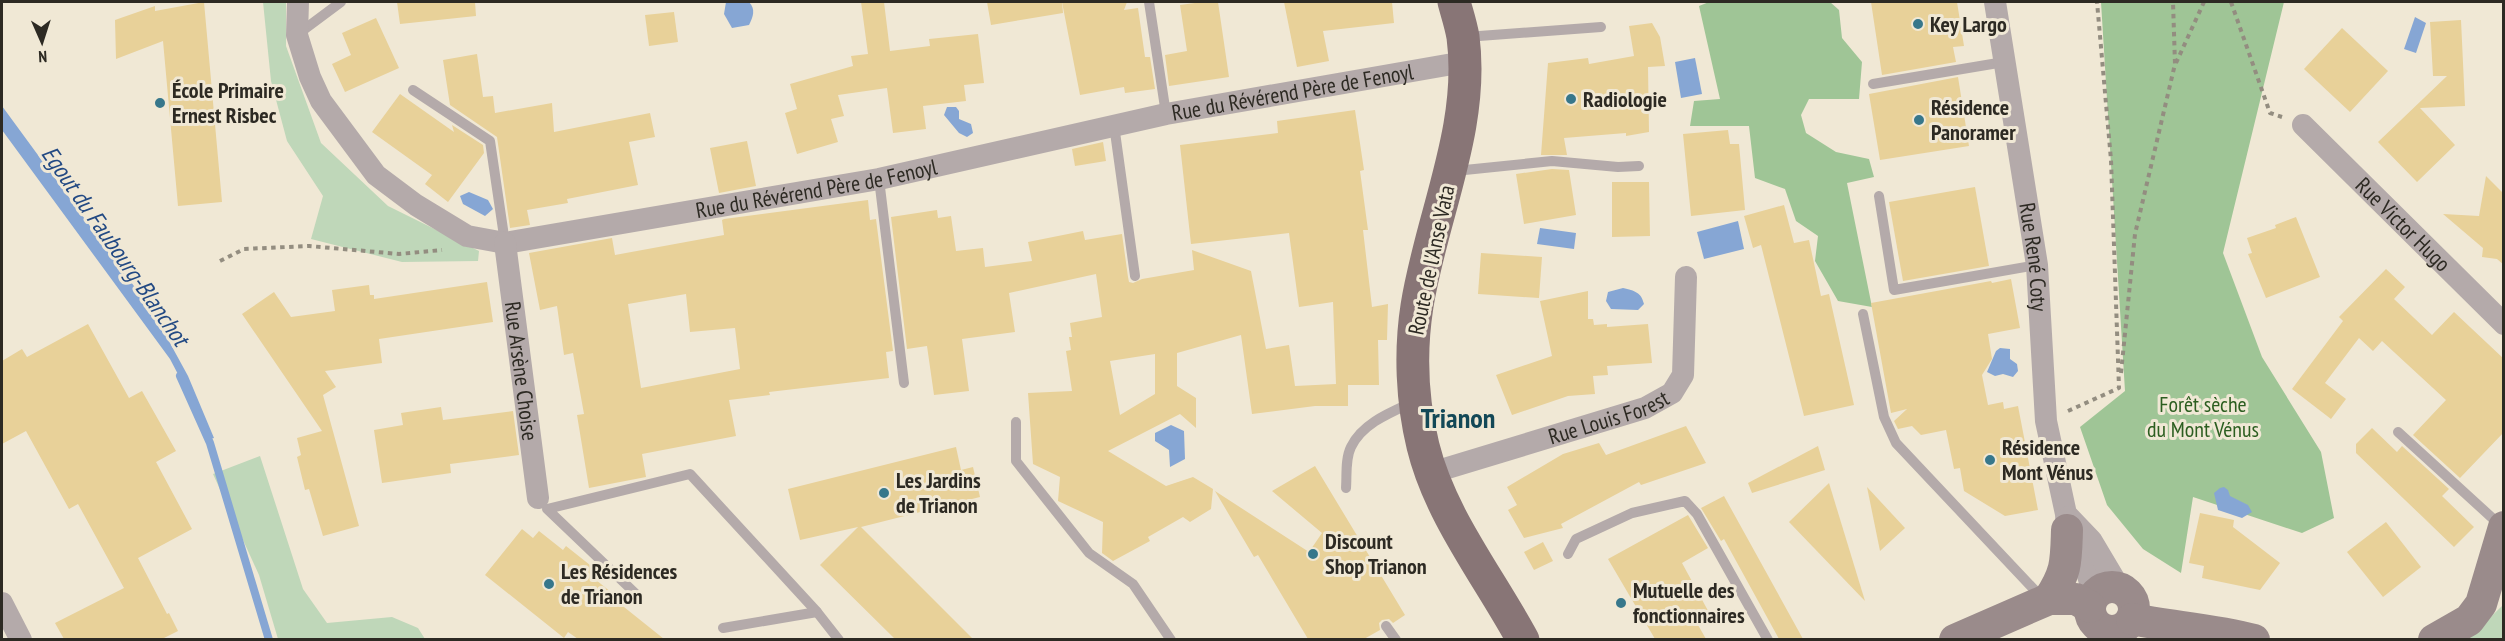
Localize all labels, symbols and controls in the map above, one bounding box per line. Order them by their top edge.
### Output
place label: Key Largo [1930,10,2007,38]
north arrow [12,12,72,72]
marker: Key Largo [1911,17,1925,31]
text: N [38,47,48,67]
street label: Rue du Révérend Père de Fenoyl [1170,57,1416,127]
place label: École Primaire Ernest Risbec [172,76,284,129]
place label: Radiologie [1583,85,1667,113]
marker: Radiologie [1564,92,1578,106]
place label: Résidence Panoramer [1931,93,2016,146]
marker: École Primaire Ernest Risbec [153,96,167,110]
marker: Résidence Panoramer [1912,113,1926,127]
water label: Egout du Faubourg-Blanchot [35,140,198,354]
street label: Rue du Révérend Père de Fenoyl [694,152,941,224]
street label: Rue Victor Hugo [2350,171,2457,277]
street label: Route de l'Anse Vata [1401,183,1461,337]
street label: Rue René Coty [2013,201,2054,313]
street label: Rue Arsène Choise [499,300,544,442]
street label: Rue Louis Forest [1545,384,1674,451]
park label: Forêt sèche du Mont Vénus [2147,390,2259,443]
district label: Trianon [1421,399,1495,436]
place label: Résidence Mont Vénus [2002,433,2093,486]
marker: Résidence Mont Vénus [1983,453,1997,467]
place label: Les Jardins de Trianon [896,466,981,519]
marker: Les Jardins de Trianon [877,486,891,500]
place label: Discount Shop Trianon [1325,527,1427,580]
marker: Discount Shop Trianon [1306,547,1320,561]
place label: Les Résidences de Trianon [561,557,678,610]
place label: Mutuelle des fonctionnaires [1633,576,1745,629]
marker: Les Résidences de Trianon [542,577,556,591]
marker: Mutuelle des fonctionnaires [1614,596,1628,610]

